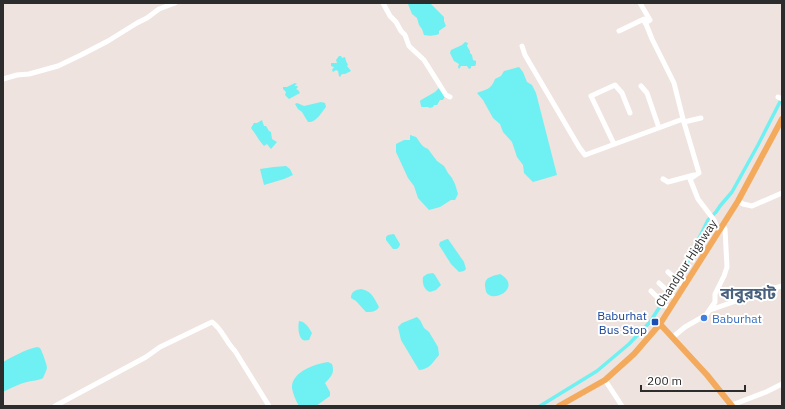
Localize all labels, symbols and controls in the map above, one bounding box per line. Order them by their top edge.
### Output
street label: Chandpur Highway [652,216,720,310]
district label: বাবুরহাট [719,283,777,304]
place label: Baburhat Bus Stop [597,308,647,337]
place label: Baburhat [712,311,762,326]
marker: Baburhat [699,313,709,323]
marker: Baburhat Bus Stop [650,317,660,327]
scale bar [641,367,745,393]
text: 200 m [647,373,682,388]

